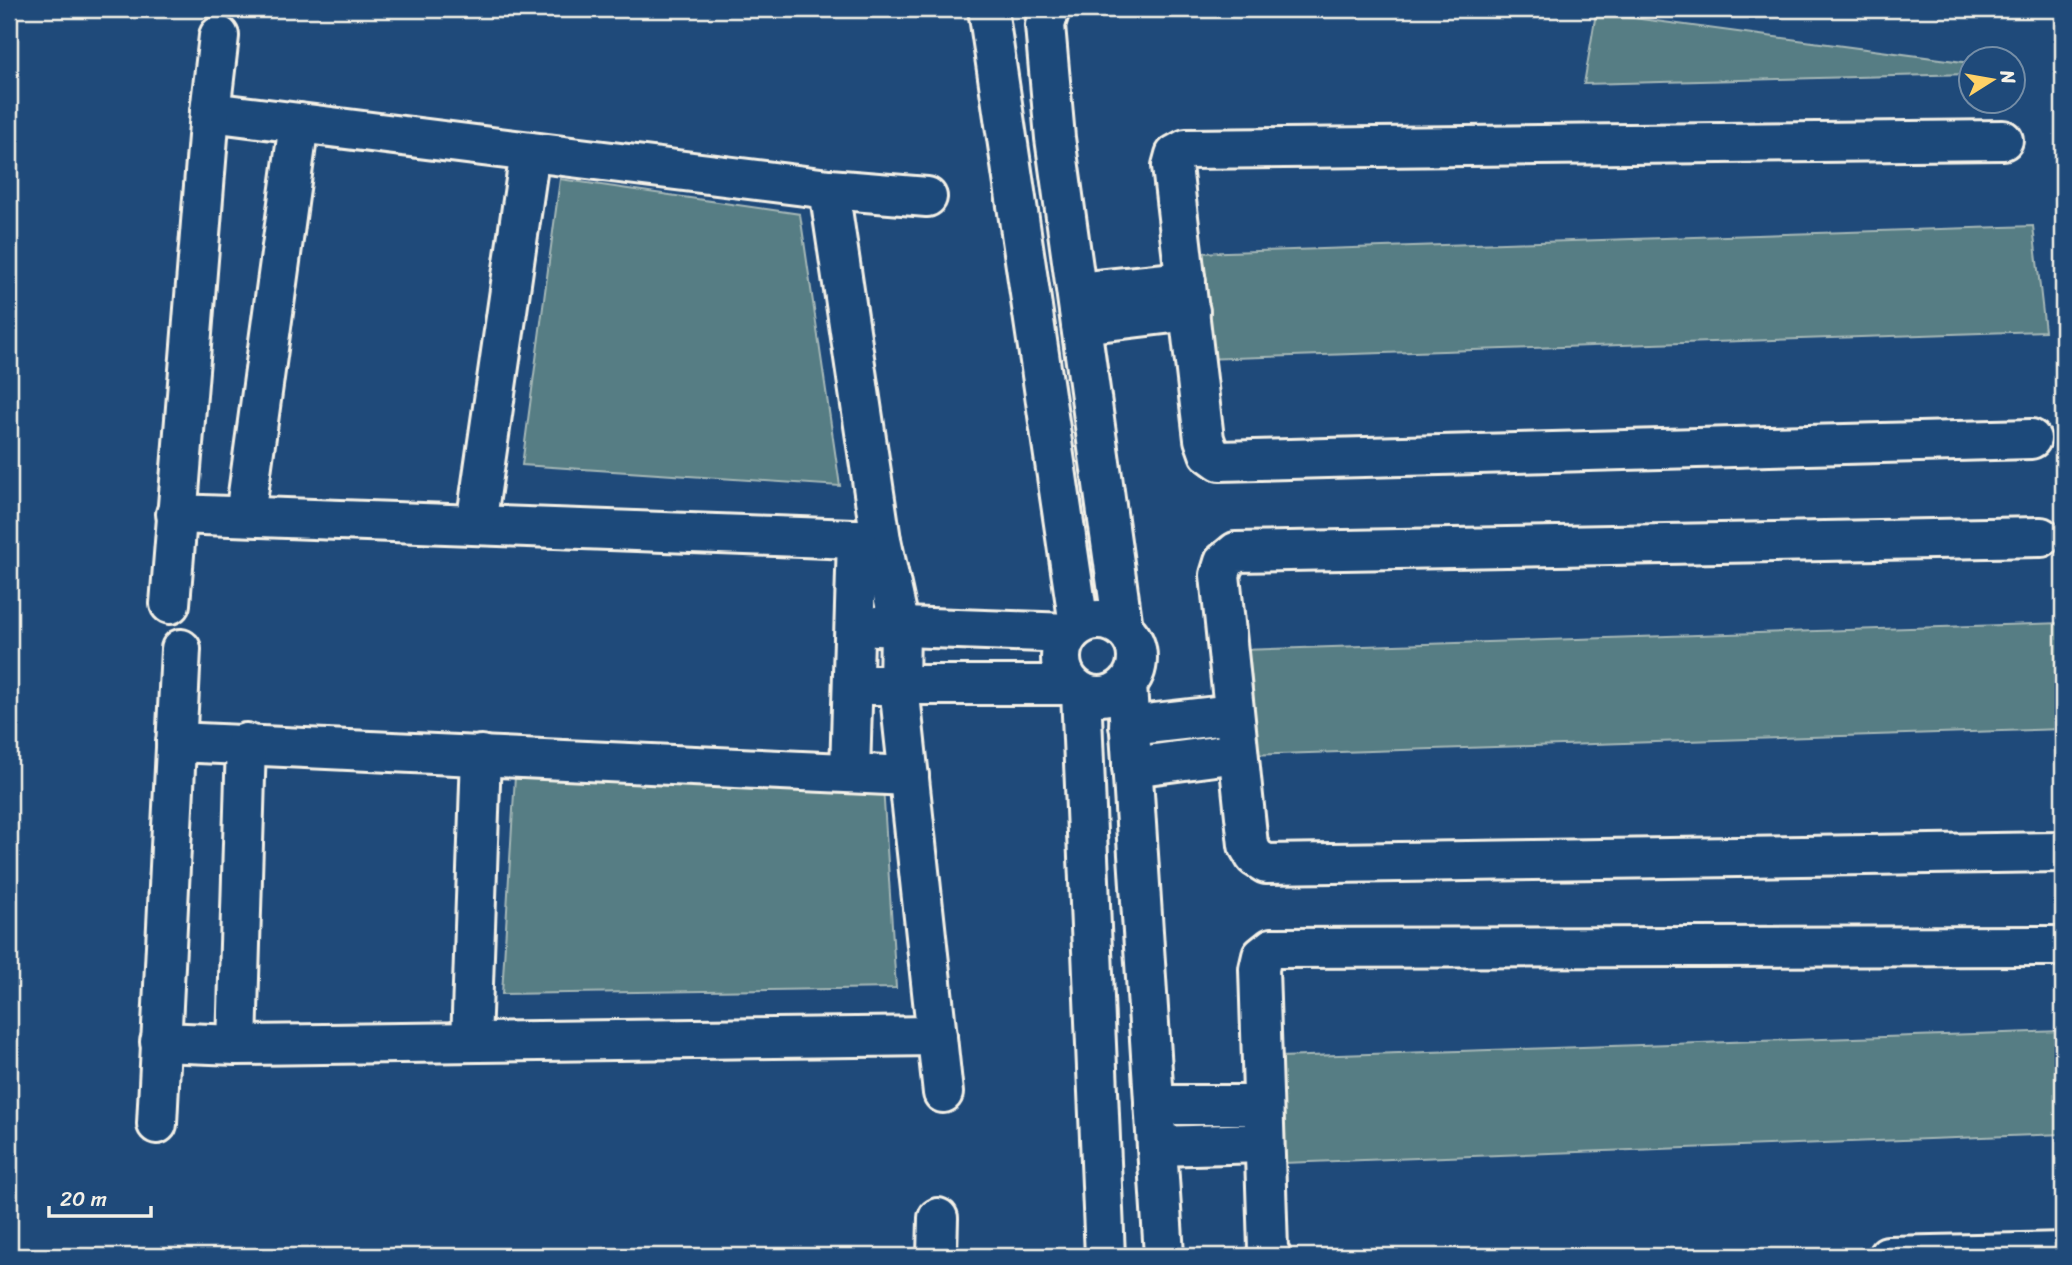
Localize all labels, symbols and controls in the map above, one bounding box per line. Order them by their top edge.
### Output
north arrow [1956,46,2026,116]
text: N [1991,66,2026,87]
scale bar [49,1174,150,1218]
text: 20 m [60,1180,107,1218]

